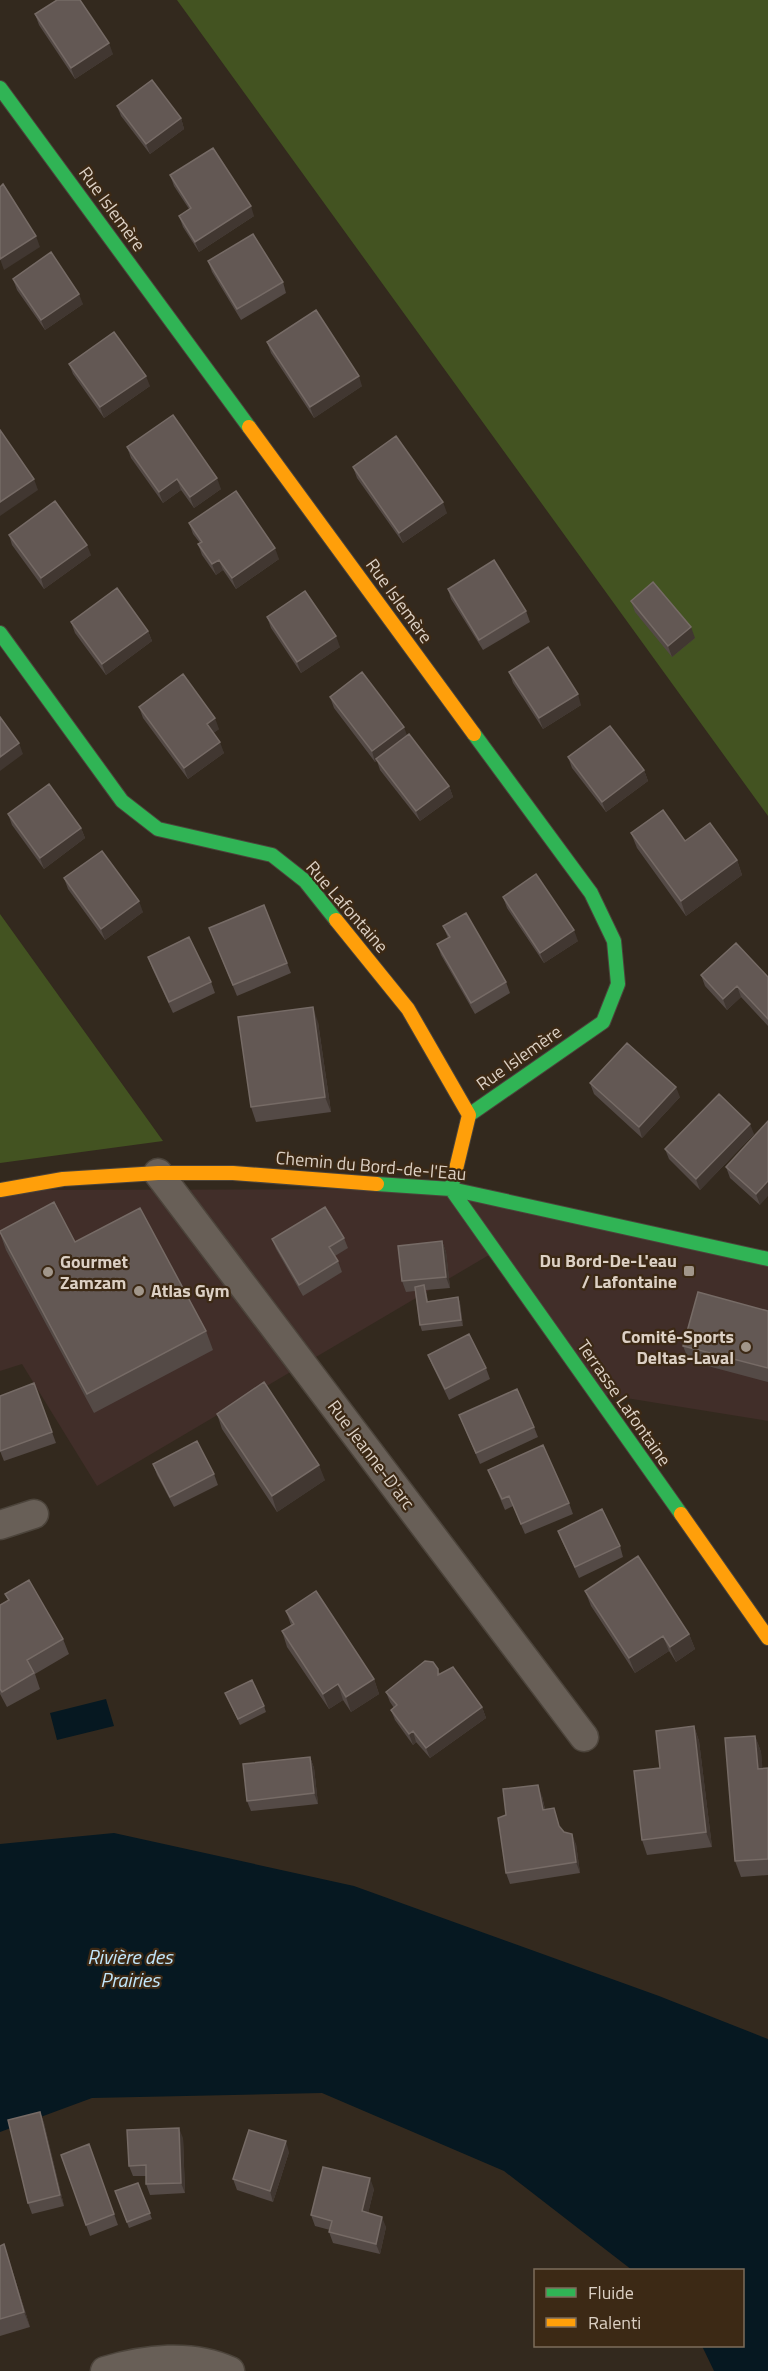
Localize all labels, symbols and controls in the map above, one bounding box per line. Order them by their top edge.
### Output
street label: Rue Islemère [72,161,152,257]
street label: Rue Islemère [359,553,439,649]
street label: Rue Lafontaine [300,855,395,959]
street label: Rue Islemère [470,1018,567,1097]
street label: Chemin du Bord-de-l'Eau [275,1144,467,1187]
place label: Du Bord-De-L'eau / Lafontaine [540,1247,677,1295]
place label: Gourmet Zamzam [60,1248,129,1296]
marker: Du Bord-De-L'eau / Lafontaine [682,1264,696,1278]
marker: Gourmet Zamzam [41,1265,55,1279]
place label: Atlas Gym [151,1277,230,1304]
marker: Atlas Gym [132,1284,146,1298]
place label: Comité-Sports Deltas-Laval [621,1323,734,1371]
street label: Terrasse Lafontaine [571,1334,678,1471]
marker: Comité-Sports Deltas-Laval [739,1340,753,1354]
street label: Rue Jeanne-D'arc [321,1394,422,1515]
water label: Rivière des Prairies [87,1941,174,1995]
legend [534,2269,744,2347]
text: Fluide [588,2279,634,2306]
text: Ralenti [588,2309,641,2336]

